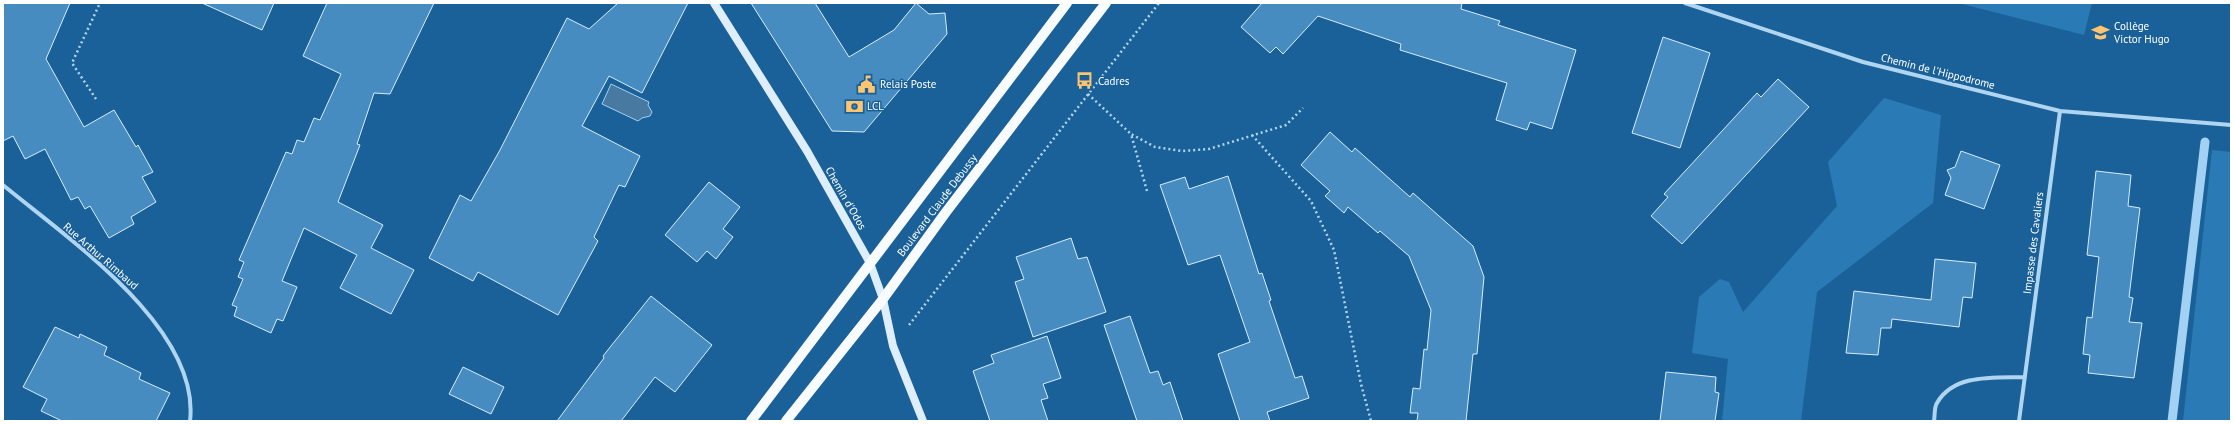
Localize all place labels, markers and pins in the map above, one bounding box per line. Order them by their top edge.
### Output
place label: Collège Victor Hugo [2113,19,2170,46]
school or university icon: Collège Victor Hugo [2091,22,2111,42]
bus stop icon: Cadres [1075,71,1095,91]
public building icon: Relais Poste [857,74,877,94]
place label: Cadres [1098,74,1130,88]
place label: Relais Poste [880,77,937,91]
bank icon: LCL [844,96,864,116]
place label: LCL [867,99,884,113]

